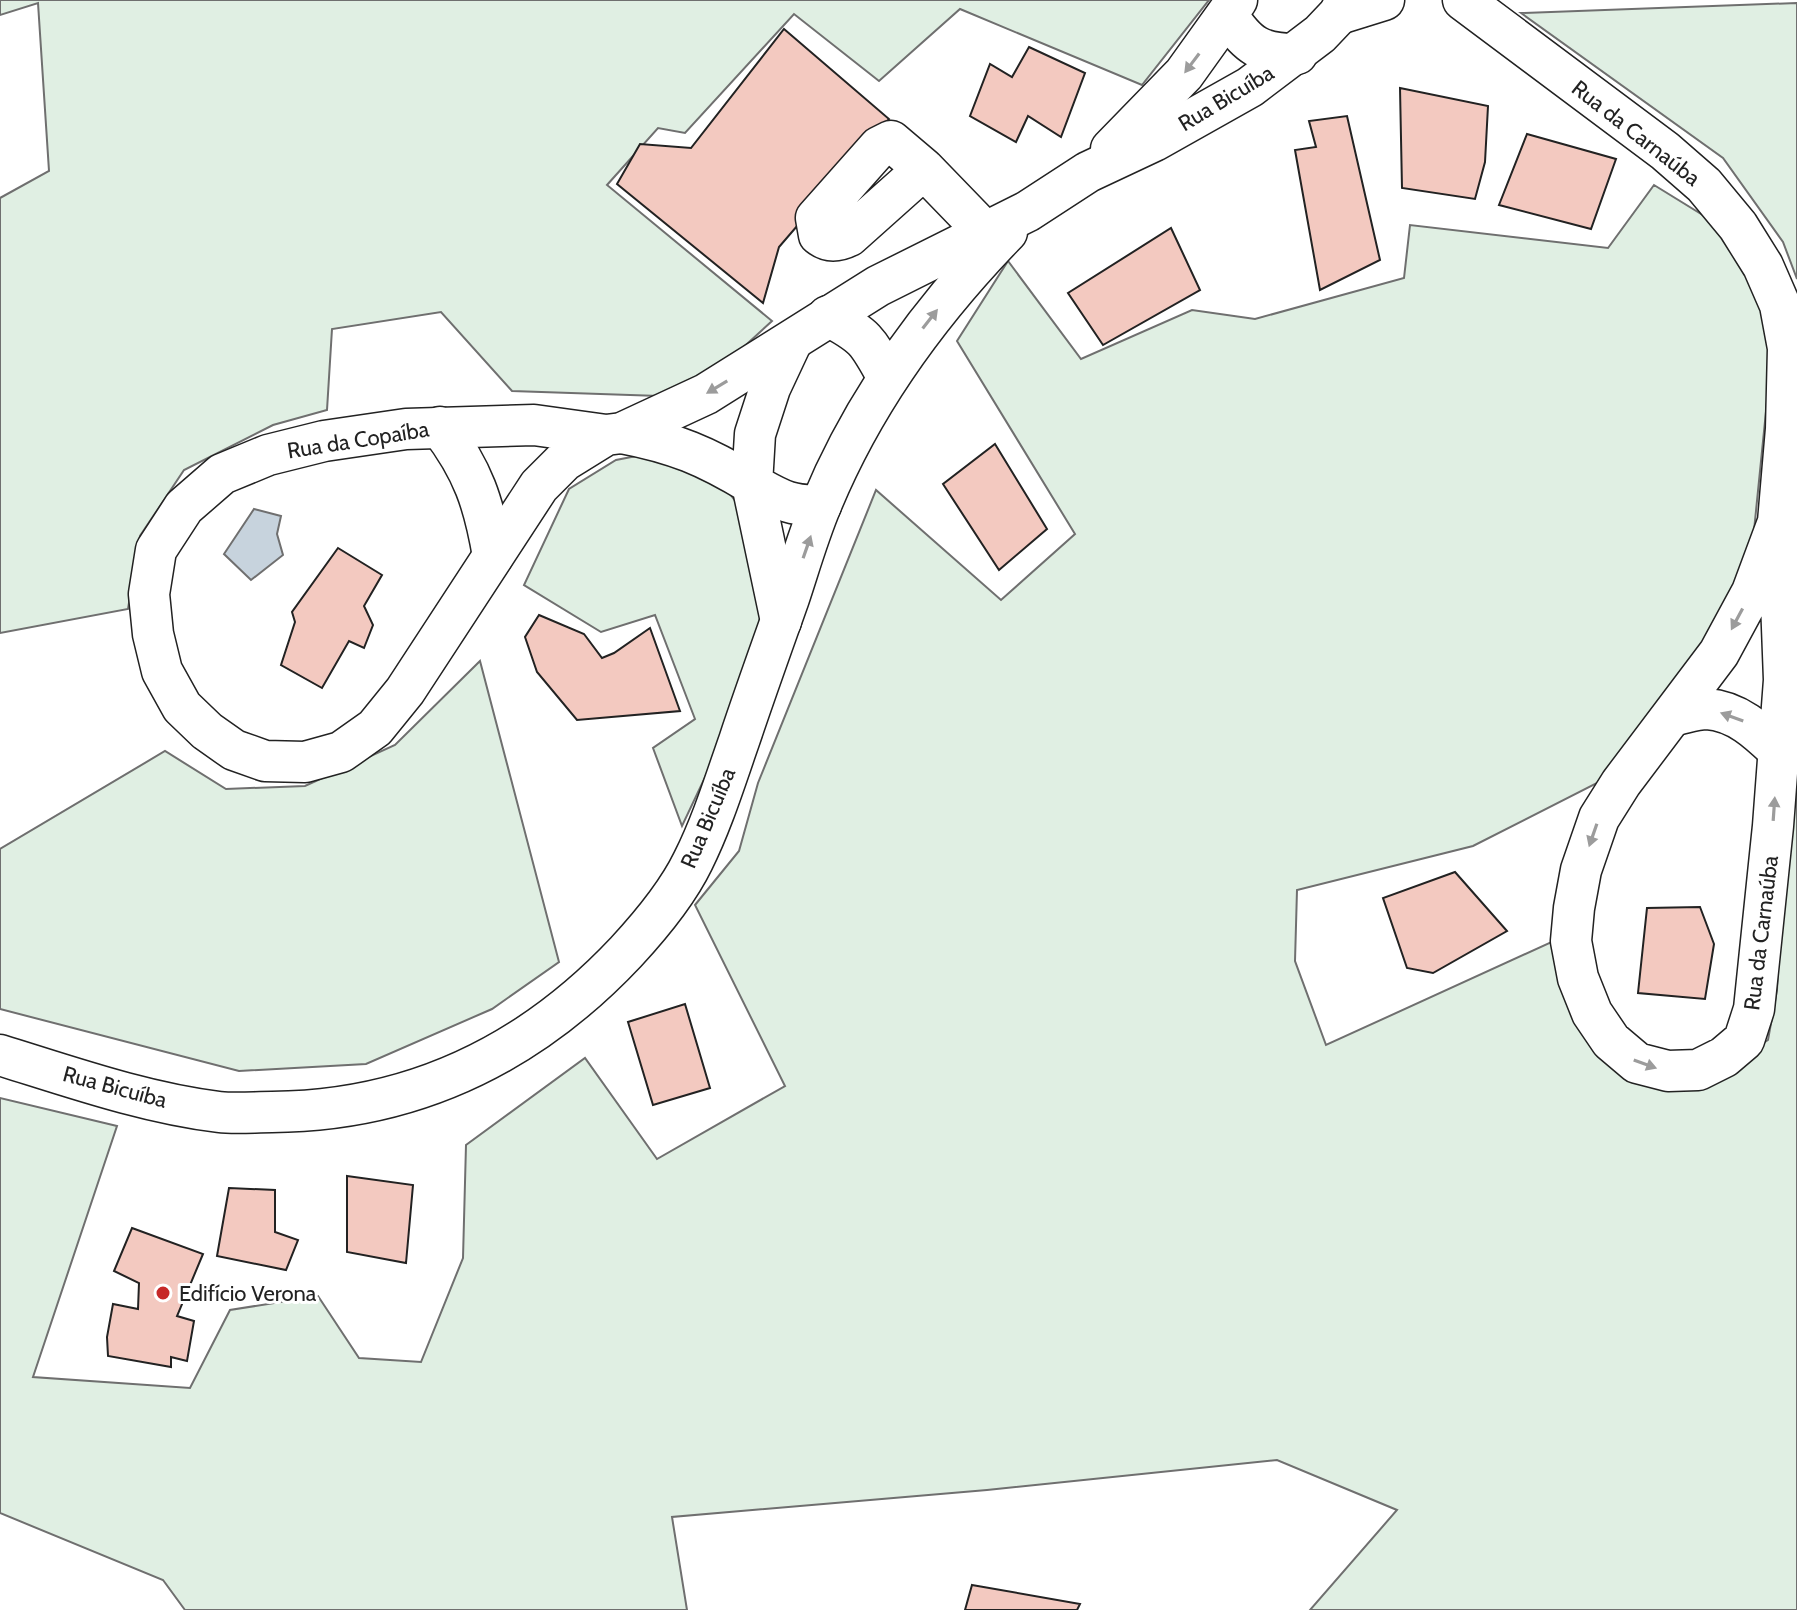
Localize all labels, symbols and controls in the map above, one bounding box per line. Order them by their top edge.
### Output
one-way arrow [1185,53,1201,74]
street label: Rua Bicuíba [1173,59,1279,137]
street label: Rua da Carnaúba [1566,74,1706,192]
one-way arrow [922,309,938,330]
one-way arrow [706,380,728,394]
street label: Rua da Copaíba [285,415,431,465]
one-way arrow [801,535,813,559]
one-way arrow [1731,608,1744,631]
one-way arrow [1720,710,1744,723]
street label: Rua Bicuíba [675,763,741,872]
one-way arrow [1768,796,1781,821]
one-way arrow [1587,823,1599,847]
street label: Rua da Carnaúba [1738,854,1784,1012]
one-way arrow [1633,1058,1657,1070]
street label: Rua Bicuíba [60,1060,170,1114]
place label: Edifício Verona [179,1280,317,1307]
marker: Edifício Verona [154,1284,172,1302]

